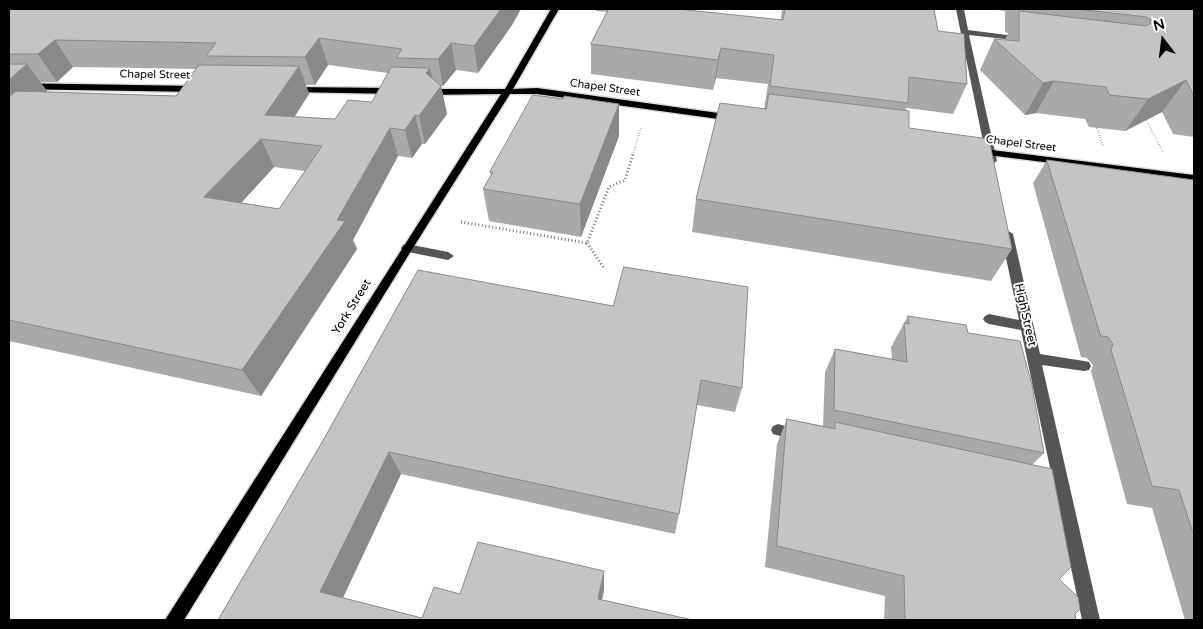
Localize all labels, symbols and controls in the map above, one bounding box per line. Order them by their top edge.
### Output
north arrow [1138,15,1188,65]
text: N [1151,15,1167,35]
street label: Chapel Street [120,68,190,82]
street label: Chapel Street [569,77,641,99]
street label: Chapel Street [985,133,1057,155]
street label: York Street [329,277,375,337]
street label: High Street [1011,282,1039,348]

